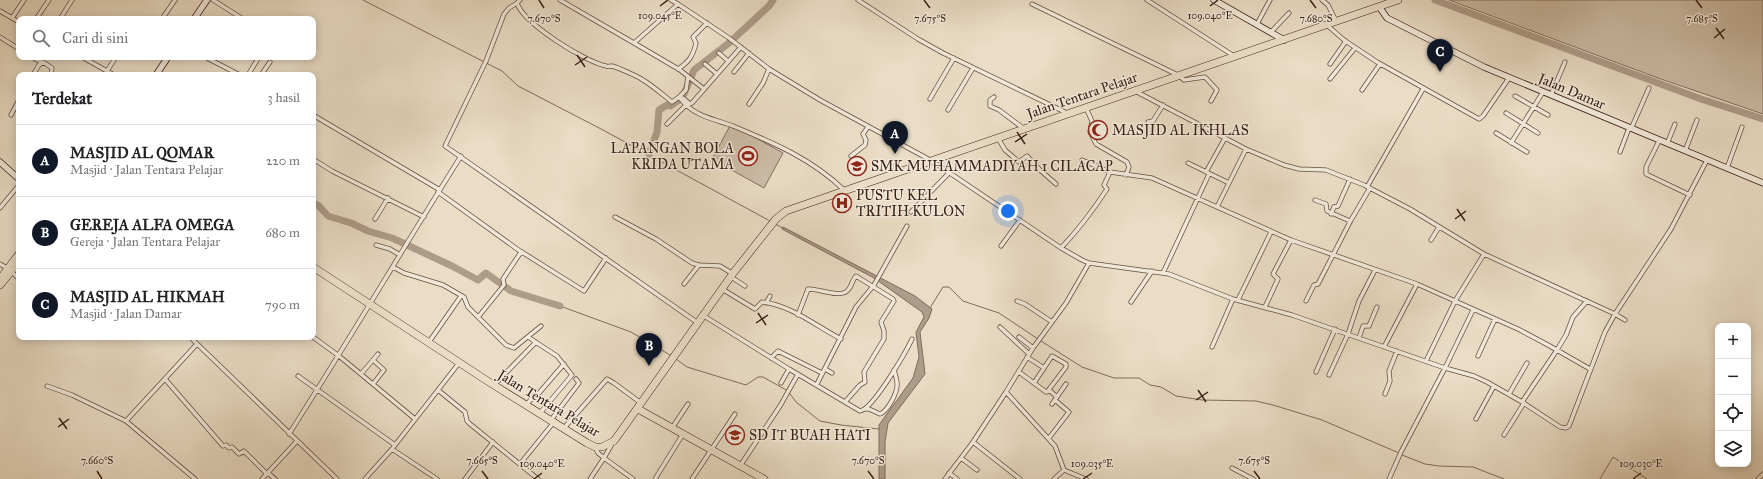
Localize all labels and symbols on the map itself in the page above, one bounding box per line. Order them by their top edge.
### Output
text: 109.045°E [638,10,682,22]
text: 109.040°E [1187,10,1233,22]
text: 7.670°S [528,13,561,25]
text: 7.675°S [914,13,946,25]
text: 7.680°S [1300,13,1333,25]
text: 7.685°S [1686,13,1718,25]
pin: C [1427,39,1453,72]
street label: Jalan Tentara Pelajar [1023,68,1141,124]
street label: Jalan Damar [1533,69,1609,114]
mosque icon: MASJID AL IKHLAS [1087,119,1109,141]
pin: A [882,121,908,154]
place label: MASJID AL IKHLAS [1112,122,1249,140]
place label: LAPANGAN BOLA KRIDA UTAMA [611,140,735,173]
sports icon: LAPANGAN BOLA KRIDA UTAMA [737,145,759,167]
school or university icon: SMK MUHAMMADIYAH 1 CILACAP [846,155,868,177]
place label: SMK MUHAMMADIYAH 1 CILACAP [871,158,1113,175]
place label: PUSTU KEL TRITIH KULON [856,187,966,220]
hospital icon: PUSTU KEL TRITIH KULON [831,192,853,214]
your location [998,201,1018,221]
pin: B [636,333,662,366]
street label: Jalan Tentara Pelajar [492,365,604,442]
school or university icon: SD IT BUAH HATI [724,424,746,446]
place label: SD IT BUAH HATI [749,427,871,444]
text: 7.660°S [81,455,114,467]
text: 7.665°S [466,455,498,467]
text: 7.670°S [852,455,885,467]
text: 7.675°S [1238,455,1270,467]
text: 109.040°E [519,458,565,470]
text: 109.035°E [1071,458,1113,470]
text: 109.030°E [1619,458,1663,470]

